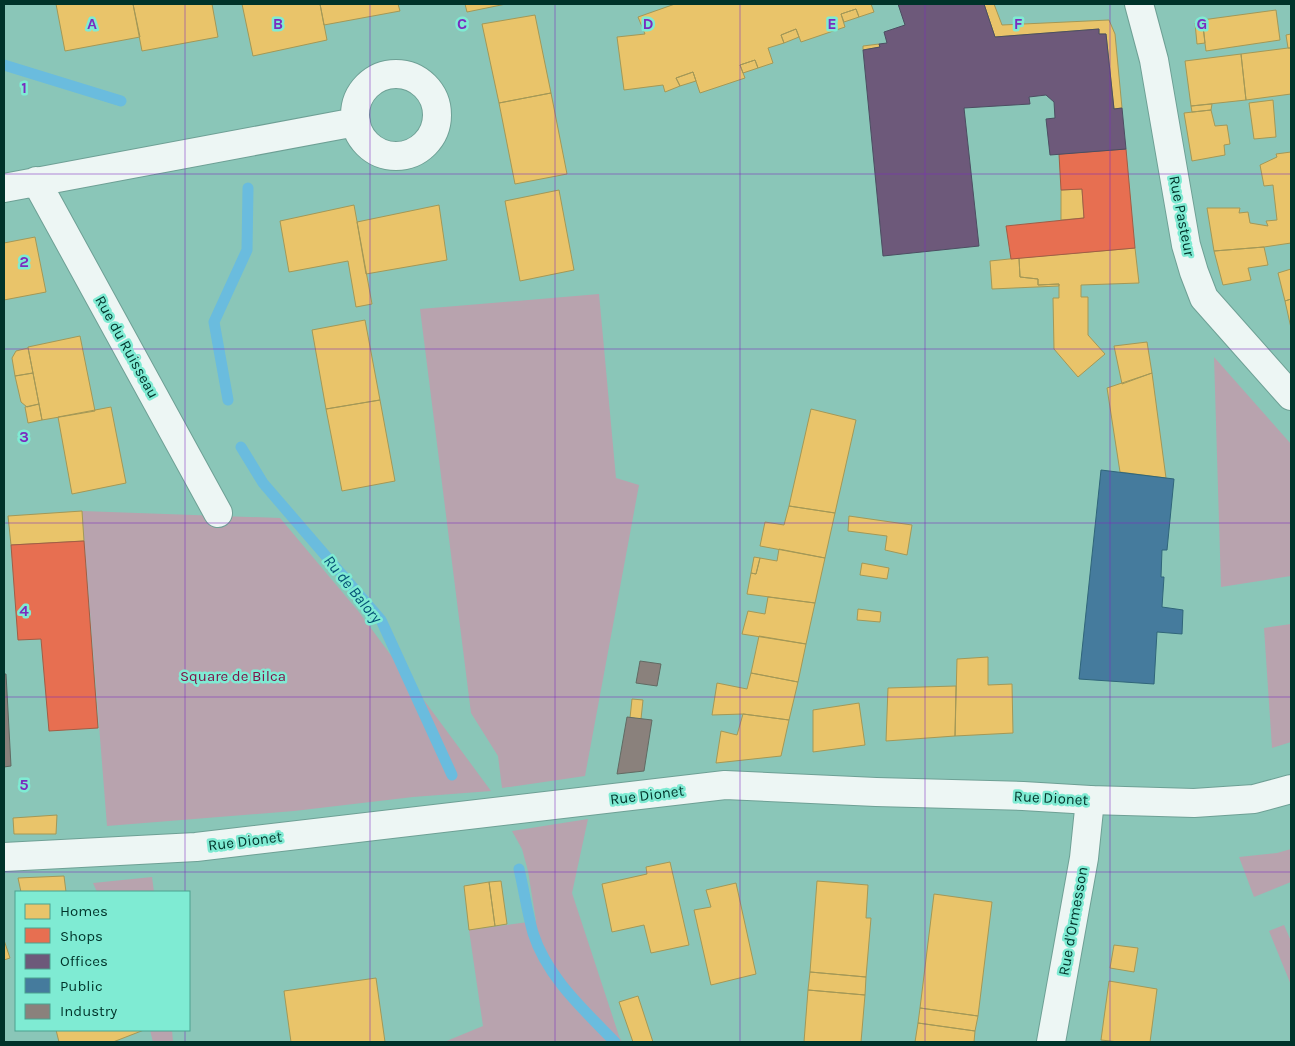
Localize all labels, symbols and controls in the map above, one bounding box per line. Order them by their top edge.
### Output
text: A [87,14,97,33]
text: B [273,14,283,33]
text: C [457,14,467,33]
text: D [643,14,654,33]
text: E [827,14,837,33]
text: F [1014,14,1023,33]
text: G [1197,14,1207,33]
text: 1 [21,78,27,97]
street label: Rue Pasteur [1165,174,1199,258]
text: 2 [19,252,29,271]
street label: Rue du Ruisseau [91,293,163,401]
text: 3 [19,427,29,446]
water label: Ru de Balory [320,551,387,628]
text: 4 [19,601,29,620]
park label: Square de Bilca [180,667,286,685]
text: 5 [19,775,29,794]
street label: Rue Dionet [609,781,685,808]
street label: Rue Dionet [1013,787,1089,809]
street label: Rue Dionet [207,827,283,854]
street label: Rue d'Ormesson [1055,865,1091,977]
legend [15,891,190,1031]
text: Homes [60,902,108,920]
text: Shops [60,927,103,945]
text: Offices [60,952,108,970]
text: Public [60,977,103,995]
text: Industry [60,1002,117,1020]

